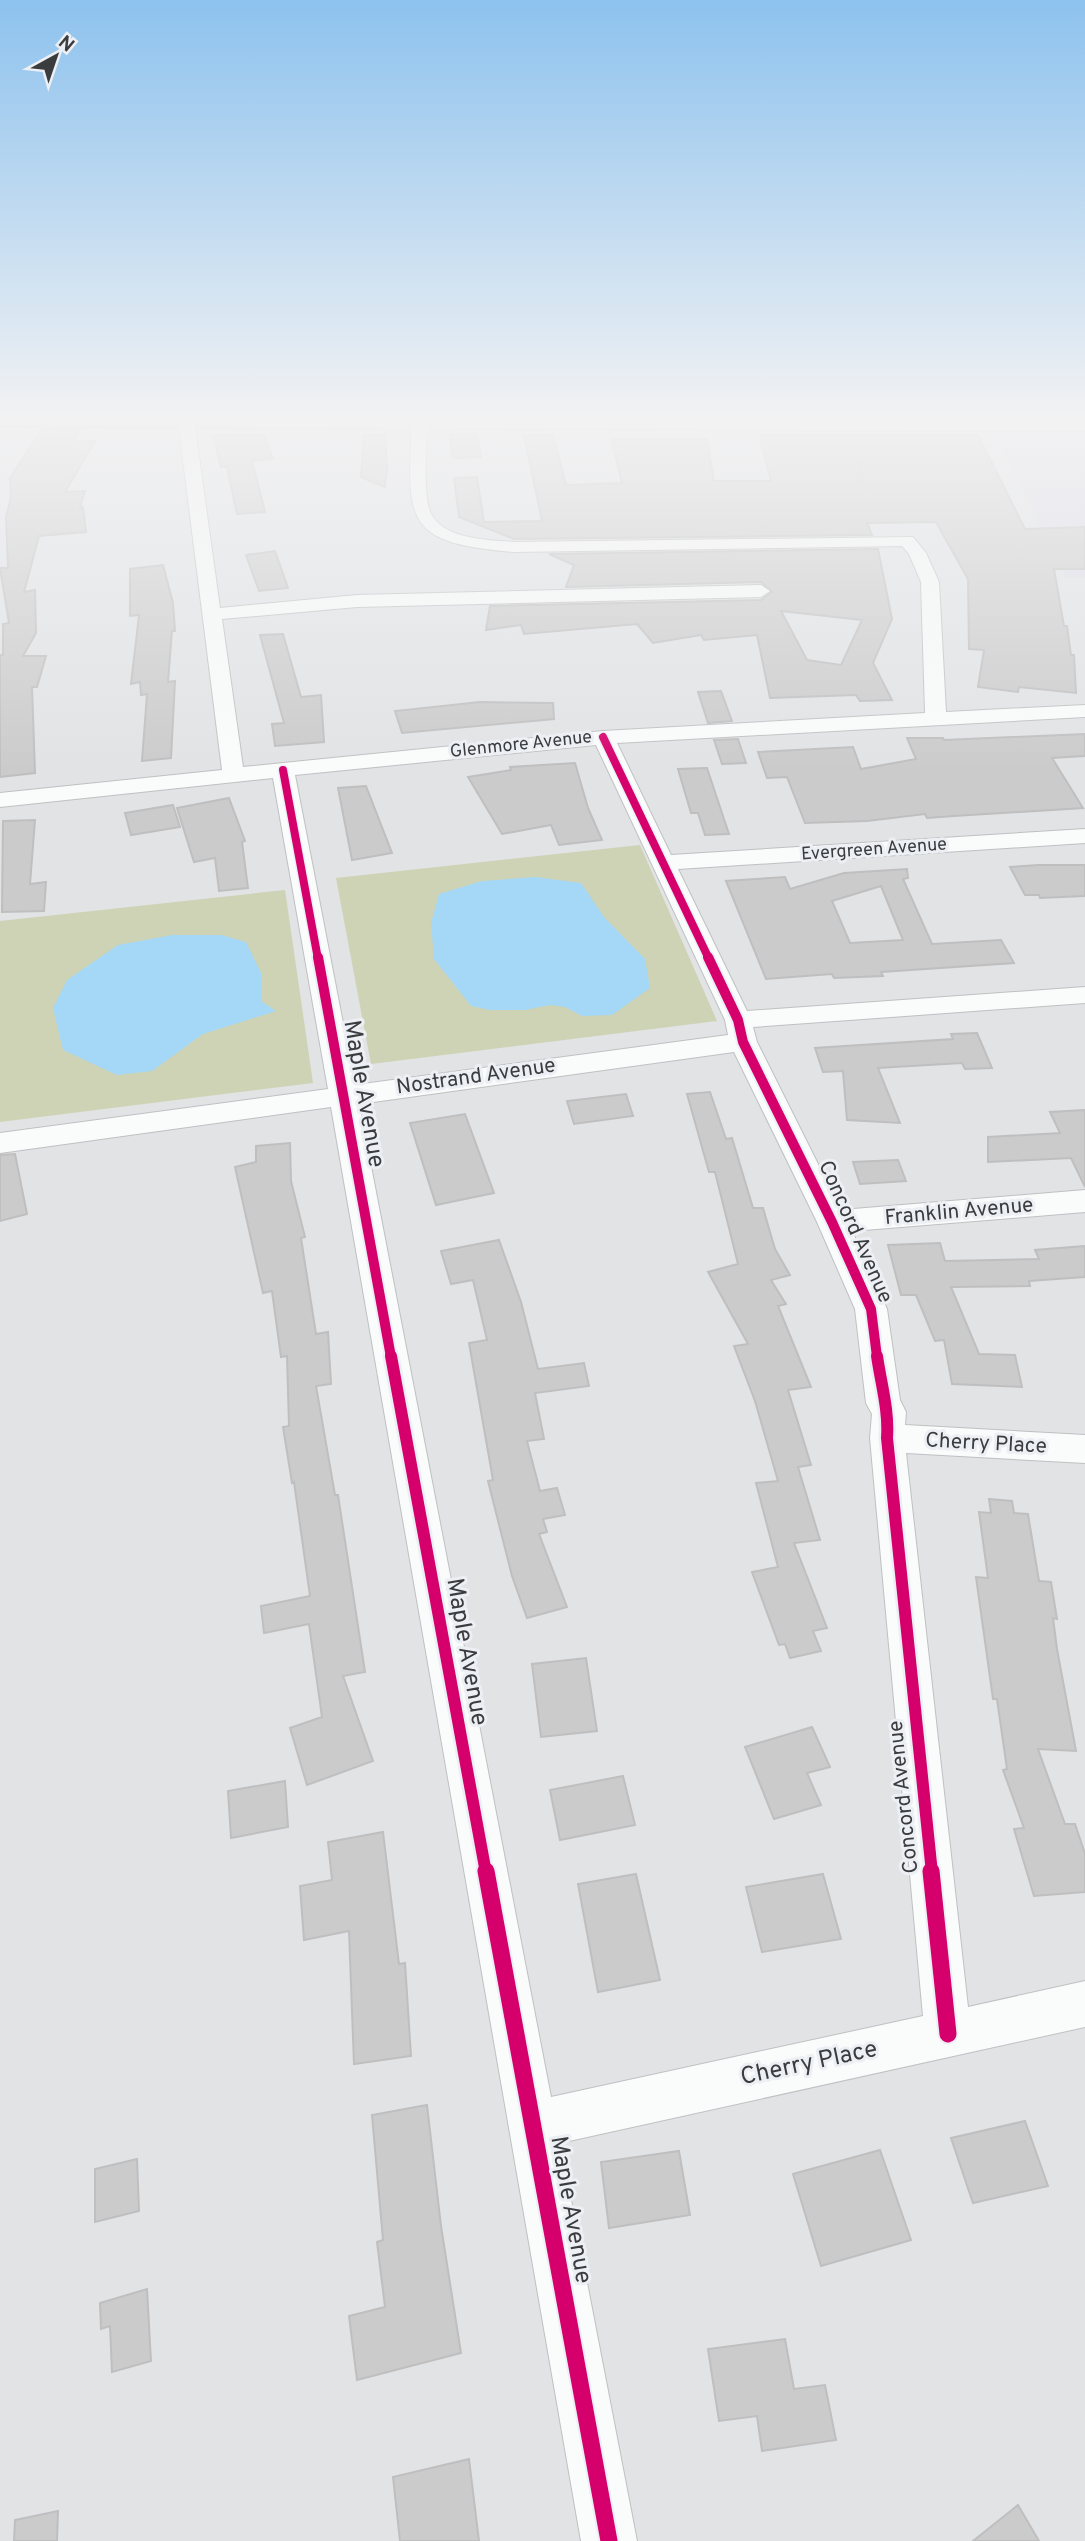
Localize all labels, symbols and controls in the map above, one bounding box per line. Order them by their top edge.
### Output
north arrow [21,21,91,91]
text: N [53,31,79,58]
street label: Glenmore Avenue [449,726,593,764]
street label: Evergreen Avenue [800,833,948,867]
street label: Maple Avenue [335,1018,391,1170]
street label: Nostrand Avenue [395,1052,557,1102]
street label: Concord Avenue [811,1156,899,1308]
street label: Franklin Avenue [883,1192,1035,1232]
street label: Cherry Place [924,1427,1048,1461]
street label: Maple Avenue [438,1576,494,1728]
street label: Concord Avenue [883,1719,925,1875]
street label: Cherry Place [738,2035,880,2093]
street label: Maple Avenue [542,2134,598,2286]

